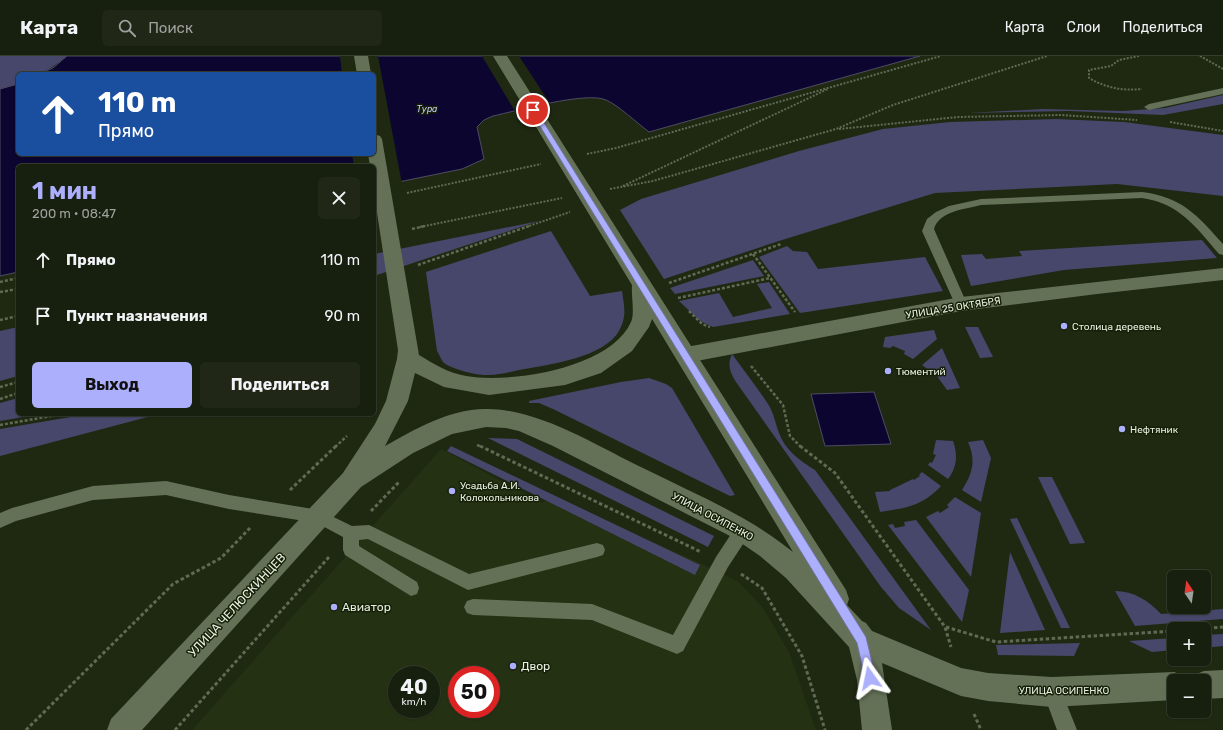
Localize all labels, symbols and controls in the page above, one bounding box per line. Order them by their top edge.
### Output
search box [102,10,382,46]
text: Карта [20,16,78,39]
icon: search [116,17,138,39]
text: Поиск [148,19,193,37]
text: Карта [1005,19,1045,36]
text: Слои [1067,19,1101,36]
text: Поделиться [1123,19,1203,36]
text: 110 m [98,86,176,119]
icon: ahead [32,88,84,140]
pin [516,93,550,127]
icon: arrive [522,99,544,121]
water label: Тура [417,104,437,114]
text: Прямо [98,120,154,142]
text: 1 мин [32,177,97,205]
button: close [318,177,360,219]
text: 200 m · 08:47 [32,206,116,221]
icon: ahead [32,249,54,271]
text: Прямо [66,251,116,269]
text: 110 m [321,251,360,269]
street label: УЛИЦА 25 ОКТЯБРЯ [905,295,1001,321]
icon: arrive [32,305,54,327]
text: Пункт назначения [66,307,208,325]
text: 90 m [325,307,360,325]
marker: Столица деревень [1059,321,1069,331]
place label: Столица деревень [1072,321,1161,333]
button: Выход [32,362,192,408]
button: Поделиться [200,362,360,408]
marker: Тюментий [883,366,893,376]
place label: Тюментий [896,366,946,378]
marker: Нефтяник [1117,424,1127,434]
place label: Нефтяник [1130,424,1179,436]
place label: Усадьба А.И. Колокольникова [460,480,539,504]
marker: Усадьба А.И. Колокольникова [447,486,457,496]
street label: УЛИЦА ОСИПЕНКО [670,490,756,544]
street label: УЛИЦА ЧЕЛЮСКИНЦЕВ [185,550,289,660]
north arrow [1167,570,1211,614]
map controls [1167,570,1211,718]
place label: Авиатор [342,600,391,614]
marker: Авиатор [329,602,339,612]
button: + [1167,622,1211,666]
position arrow [849,657,891,699]
place label: Двор [521,659,550,673]
marker: Двор [508,661,518,671]
speed limit sign: 50 [448,666,500,718]
button: − [1167,674,1211,718]
text: 40 [400,675,428,699]
street label: УЛИЦА ОСИПЕНКО [1019,685,1109,697]
text: km/h [402,696,426,708]

